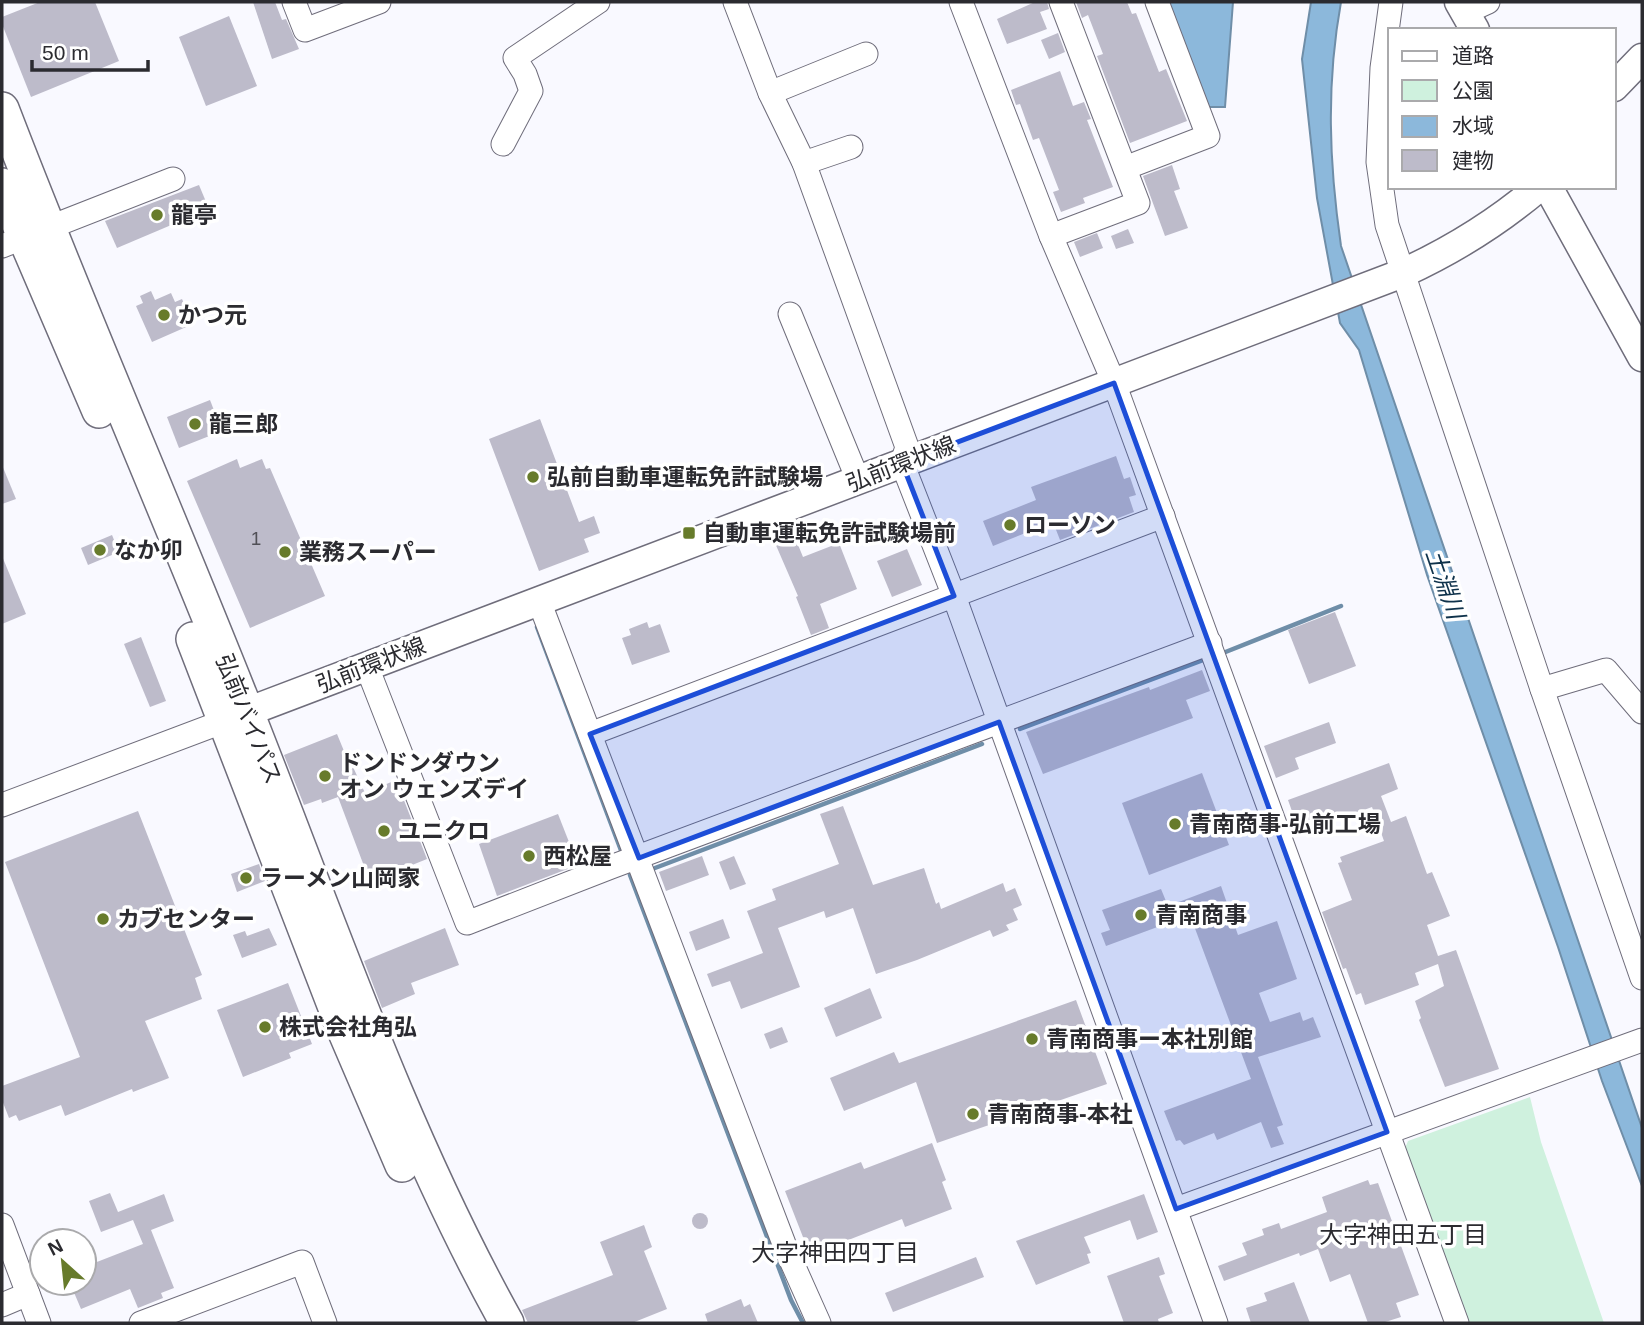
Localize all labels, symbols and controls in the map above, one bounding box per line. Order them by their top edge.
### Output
scale bar [32,28,147,72]
legend [1388,28,1616,189]
text: 50 m [42,41,89,64]
text: 道路 [1452,44,1494,67]
text: 公園 [1452,79,1494,102]
text: 水域 [1452,114,1494,137]
text: 建物 [1452,149,1494,172]
place label: 龍亭 [171,202,217,228]
marker: 龍亭 [149,207,165,223]
place label: かつ元 [178,302,247,328]
marker: かつ元 [156,307,172,323]
place label: 龍三郎 [209,411,278,437]
marker: 龍三郎 [187,416,203,432]
street label: 弘前環状線 [843,431,959,497]
place label: 弘前自動車運転免許試験場 [547,464,823,490]
marker: 弘前自動車運転免許試験場 [525,469,541,485]
place label: ローソン [1024,512,1116,538]
marker: ローソン [1002,517,1018,533]
place label: 自動車運転免許試験場前 [703,520,956,546]
marker: 自動車運転免許試験場前 [681,525,697,541]
house number: 1 [251,528,261,549]
place label: なか卯 [114,537,183,563]
place label: 業務スーパー [299,539,437,565]
marker: なか卯 [92,542,108,558]
marker: 業務スーパー [277,544,293,560]
water label: 土淵川 [1421,545,1471,625]
street label: 弘前環状線 [313,632,429,698]
street label: 弘前バイパス [211,650,287,788]
place label: ドンドンダウン オン ウェンズデイ [339,750,529,802]
marker: ドンドンダウン オン ウェンズデイ [317,768,333,784]
place label: 青南商事-弘前工場 [1189,811,1381,837]
marker: 青南商事-弘前工場 [1167,816,1183,832]
place label: ユニクロ [398,818,490,844]
marker: ユニクロ [376,823,392,839]
place label: 西松屋 [543,843,612,869]
marker: 西松屋 [521,848,537,864]
place label: ラーメン山岡家 [260,865,420,891]
marker: ラーメン山岡家 [238,870,254,886]
place label: 青南商事 [1155,902,1247,928]
place label: カブセンター [117,906,255,932]
marker: 青南商事 [1133,907,1149,923]
marker: カブセンター [95,911,111,927]
place label: 株式会社角弘 [279,1014,417,1040]
marker: 株式会社角弘 [257,1019,273,1035]
place label: 青南商事ー本社別館 [1046,1026,1253,1052]
marker: 青南商事ー本社別館 [1024,1031,1040,1047]
place label: 青南商事-本社 [987,1101,1133,1127]
marker: 青南商事-本社 [965,1106,981,1122]
district label: 大字神田五丁目 [1319,1221,1487,1248]
north arrow [28,1227,98,1297]
text: N [45,1235,66,1260]
district label: 大字神田四丁目 [751,1239,919,1266]

